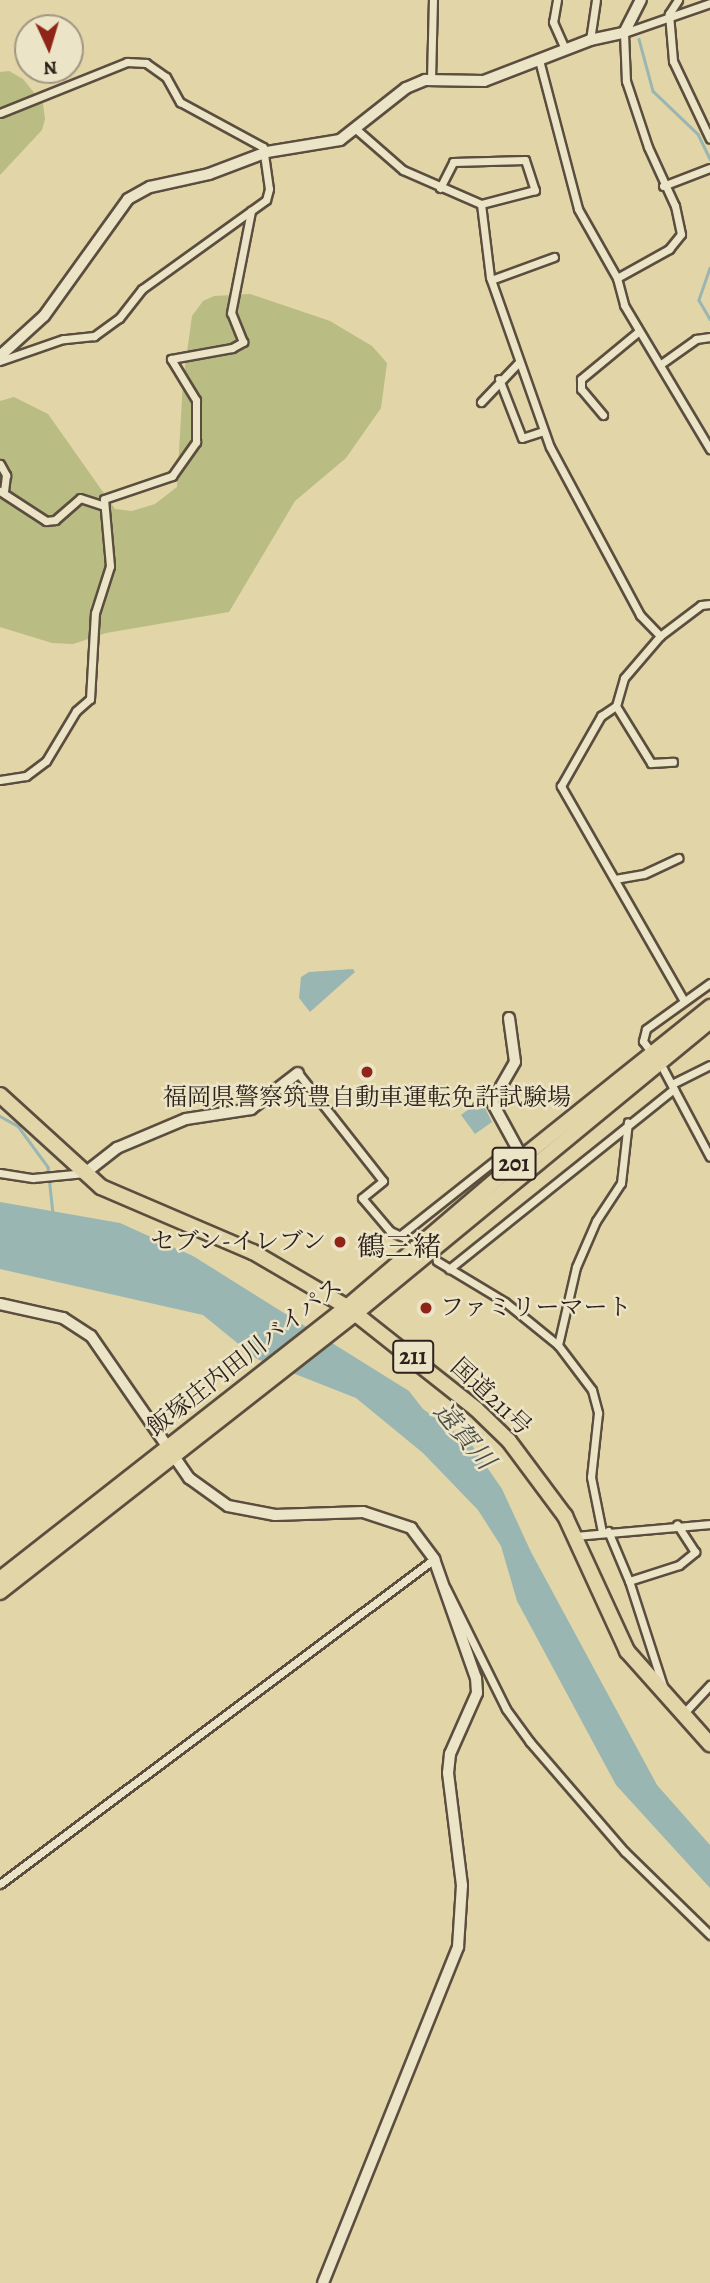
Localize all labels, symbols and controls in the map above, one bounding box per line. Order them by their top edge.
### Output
north arrow [14,14,84,84]
text: N [43,55,58,81]
marker: 福岡県警察筑豊自動車運転免許試験場 [359,1064,375,1080]
place label: 福岡県警察筑豊自動車運転免許試験場 [163,1084,571,1112]
road number: 201 [491,1144,537,1184]
place label: セブン-イレブン [149,1228,326,1256]
district label: 鶴三緒 [357,1230,441,1264]
marker: セブン-イレブン [332,1234,348,1250]
street label: 飯塚庄内田川バイパス [142,1272,348,1442]
place label: ファミリーマート [440,1294,632,1322]
marker: ファミリーマート [418,1300,434,1316]
road number: 211 [392,1338,434,1376]
street label: 国道211号 [445,1352,537,1442]
water label: 遠賀川 [427,1396,501,1476]

